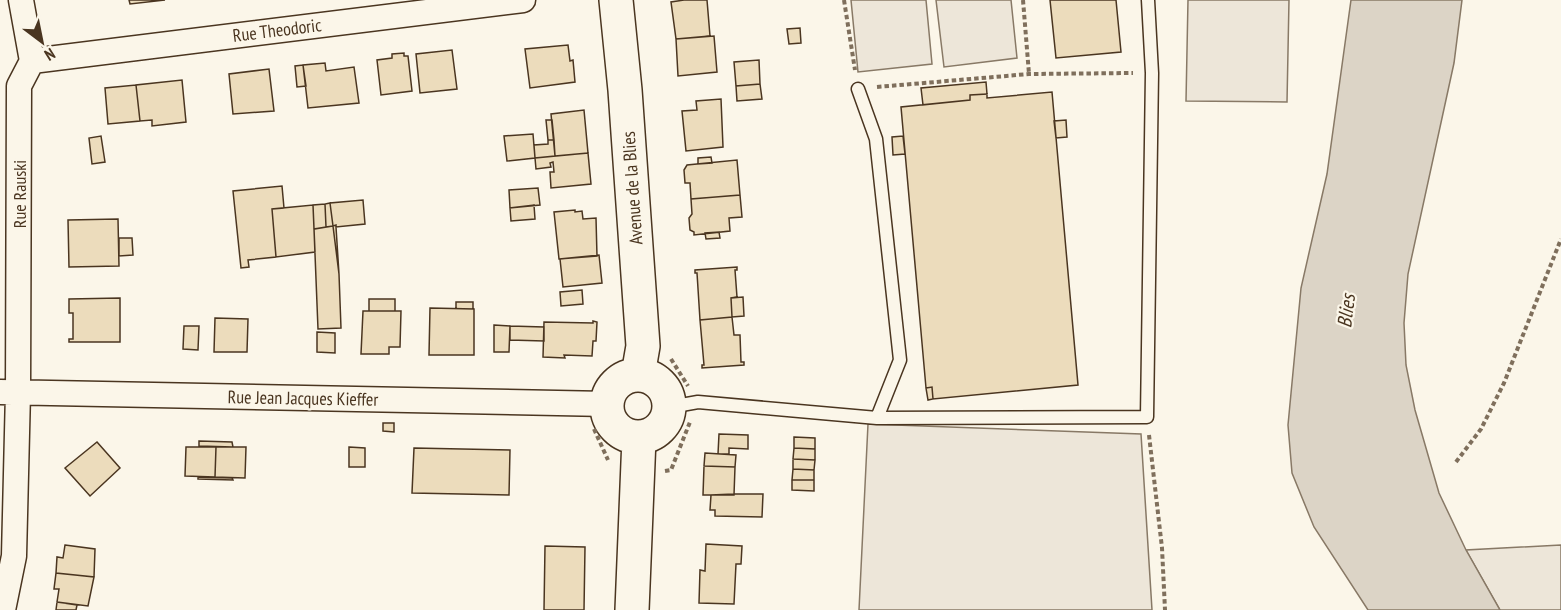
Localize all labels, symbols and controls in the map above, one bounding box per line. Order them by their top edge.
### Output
north arrow [12,12,72,72]
street label: Rue Theodoric [231,13,323,47]
text: N [41,44,59,65]
street label: Avenue de la Blies [617,130,647,246]
street label: Rue Rauski [8,160,31,228]
water label: Blies [1331,291,1361,329]
street label: Rue Jean Jacques Kieffer [227,385,379,411]

